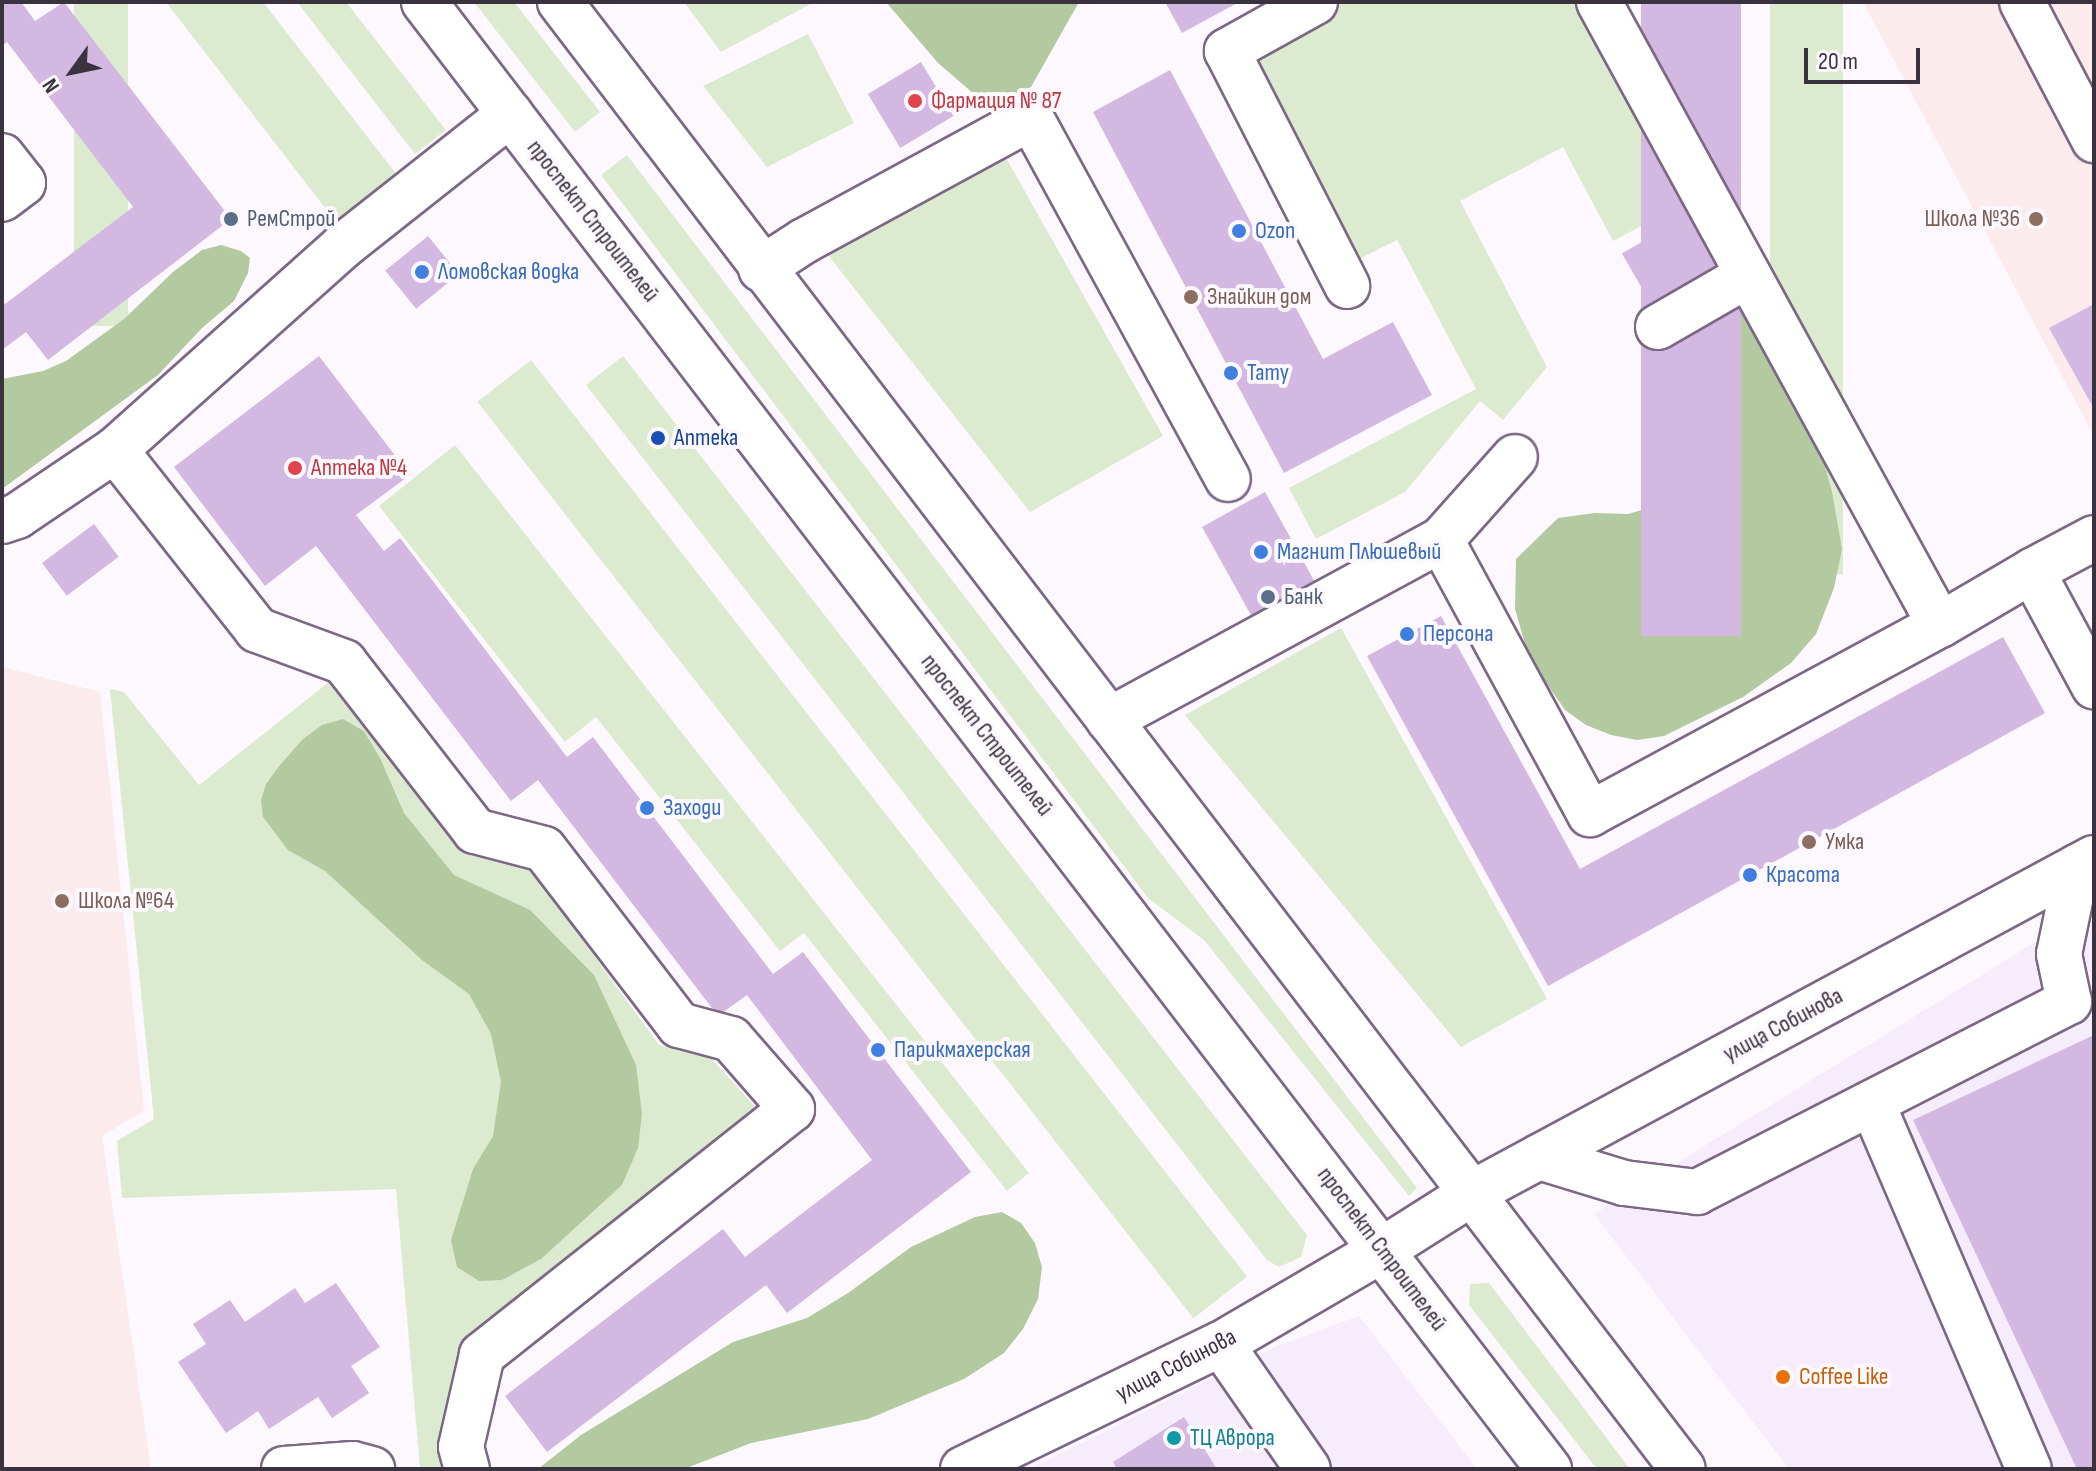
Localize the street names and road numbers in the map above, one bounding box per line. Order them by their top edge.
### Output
street label: проспект Строителей [521,134,665,308]
street label: проспект Строителей [915,648,1059,822]
street label: улица Собинова [1718,981,1848,1069]
street label: проспект Строителей [1311,1161,1453,1337]
street label: улица Собинова [1111,1322,1241,1408]

